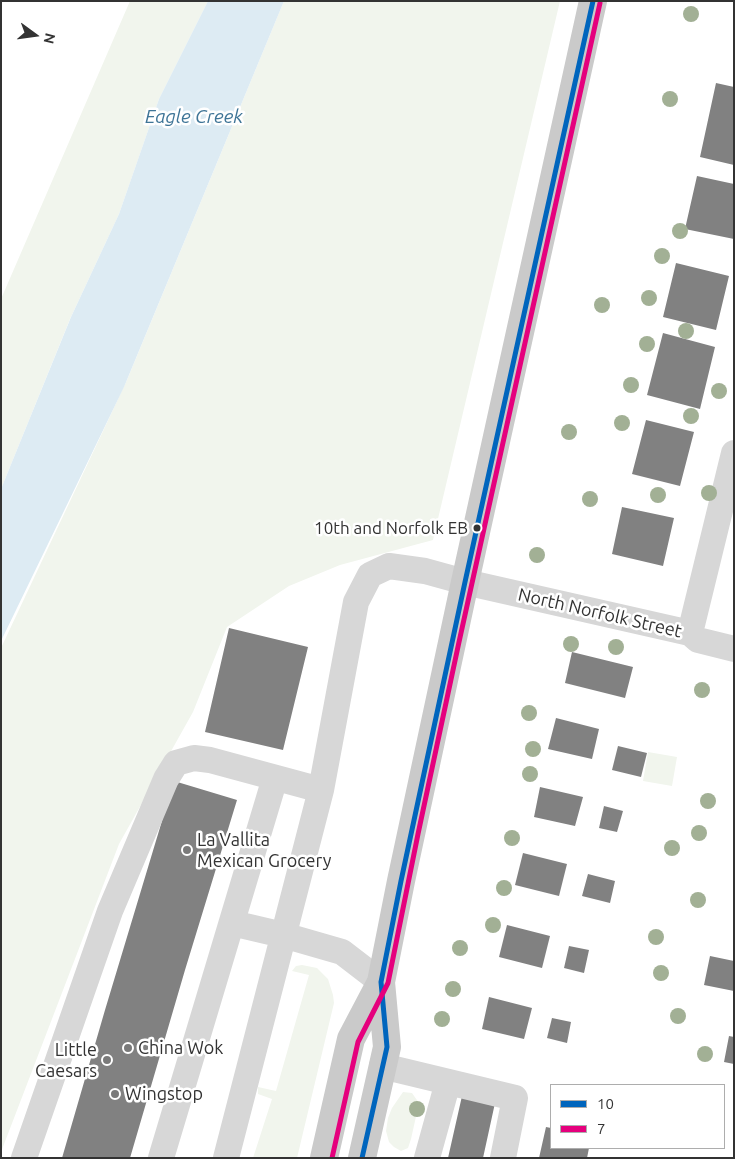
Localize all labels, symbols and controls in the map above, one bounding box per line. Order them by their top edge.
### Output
north arrow [10,10,60,60]
text: N [41,32,59,46]
water label: Eagle Creek [145,106,243,128]
place label: 10th and Norfolk EB [314,518,468,538]
marker: 10th and Norfolk EB [472,523,482,533]
street label: North Norfolk Street [516,584,684,642]
place label: La Vallita Mexican Grocery [197,829,331,872]
marker: La Vallita Mexican Grocery [181,844,193,856]
place label: China Wok [138,1037,223,1059]
place label: Little Caesars [35,1039,97,1082]
marker: China Wok [122,1042,134,1054]
marker: Little Caesars [101,1054,113,1066]
place label: Wingstop [125,1083,203,1105]
legend [550,1084,725,1149]
marker: Wingstop [109,1088,121,1100]
text: 10 [597,1095,614,1112]
text: 7 [597,1120,605,1137]

